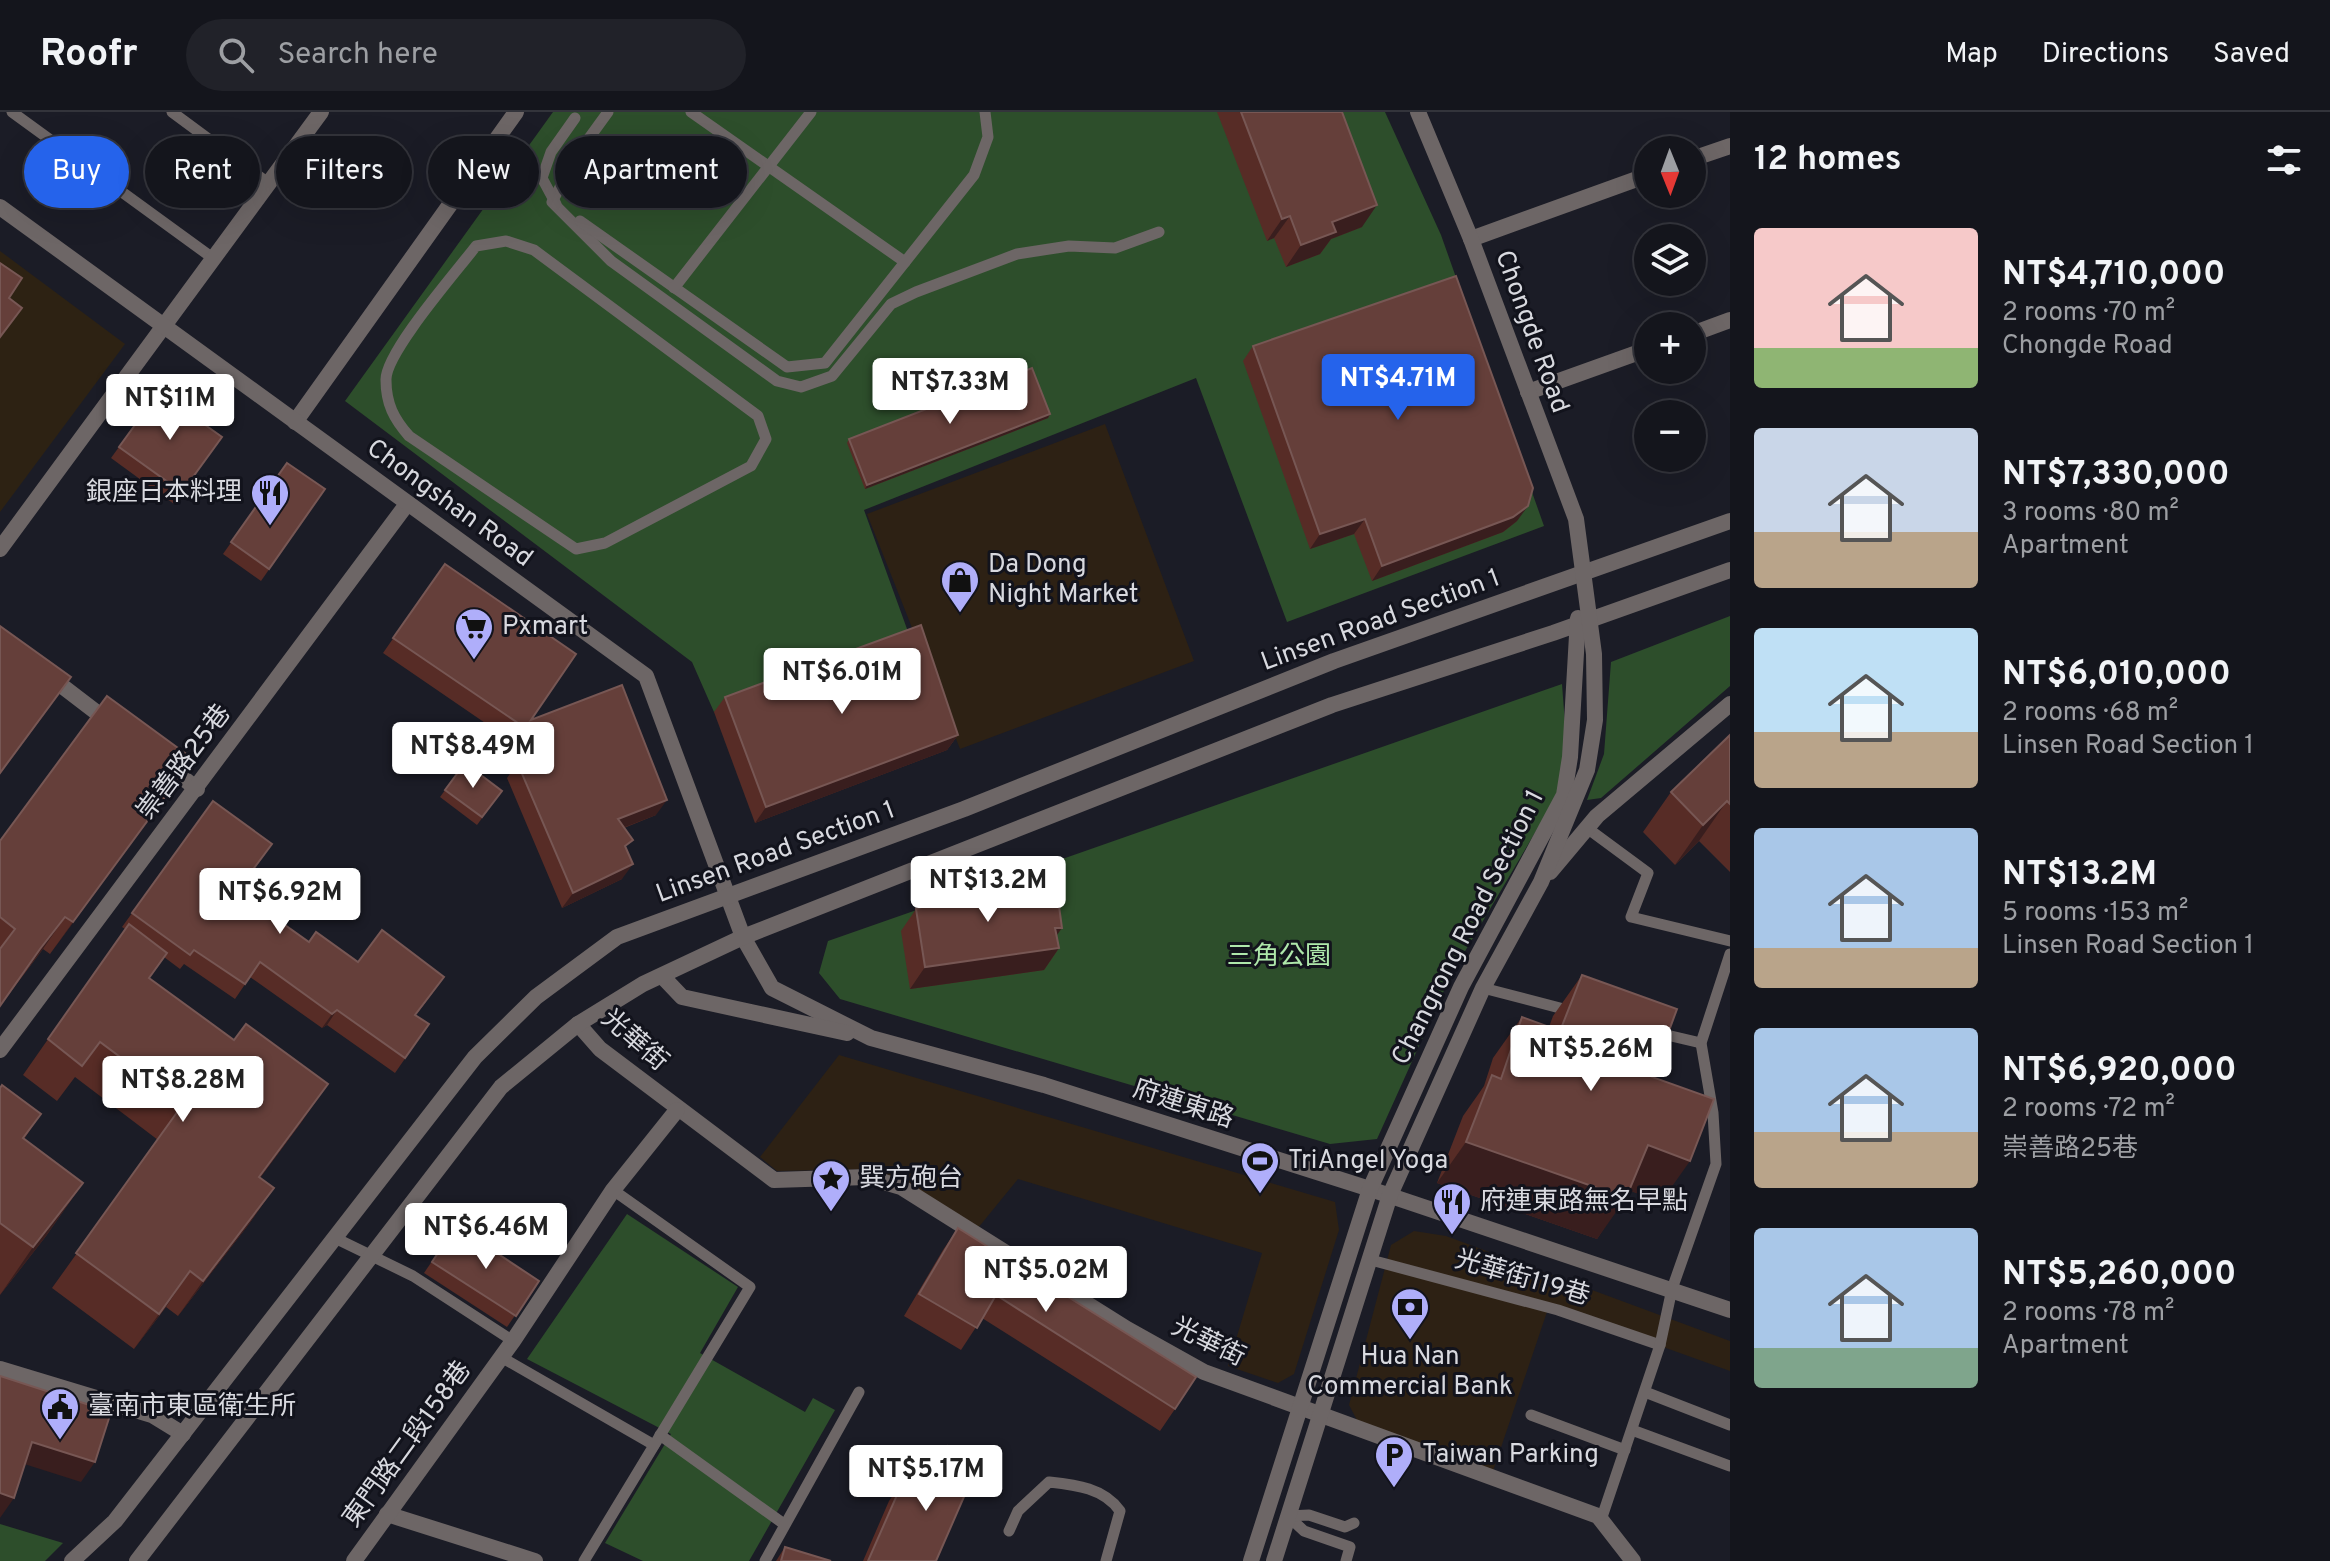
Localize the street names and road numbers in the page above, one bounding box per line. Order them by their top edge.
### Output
street label: Chongde Road [1486,246,1576,418]
street label: Chongshan Road [359,433,539,575]
street label: Linsen Road Section 1 [1257,562,1505,680]
street label: 崇善路25巷 [131,699,239,827]
street label: Changrong Road Section 1 [1385,785,1553,1071]
street label: Linsen Road Section 1 [652,794,900,912]
street label: 光華街 [594,1003,674,1079]
street label: 府連東路 [1128,1073,1238,1137]
street label: 光華街119巷 [1451,1244,1593,1314]
street label: 光華街 [1166,1311,1250,1375]
street label: 東門路二段158巷 [337,1355,479,1535]

